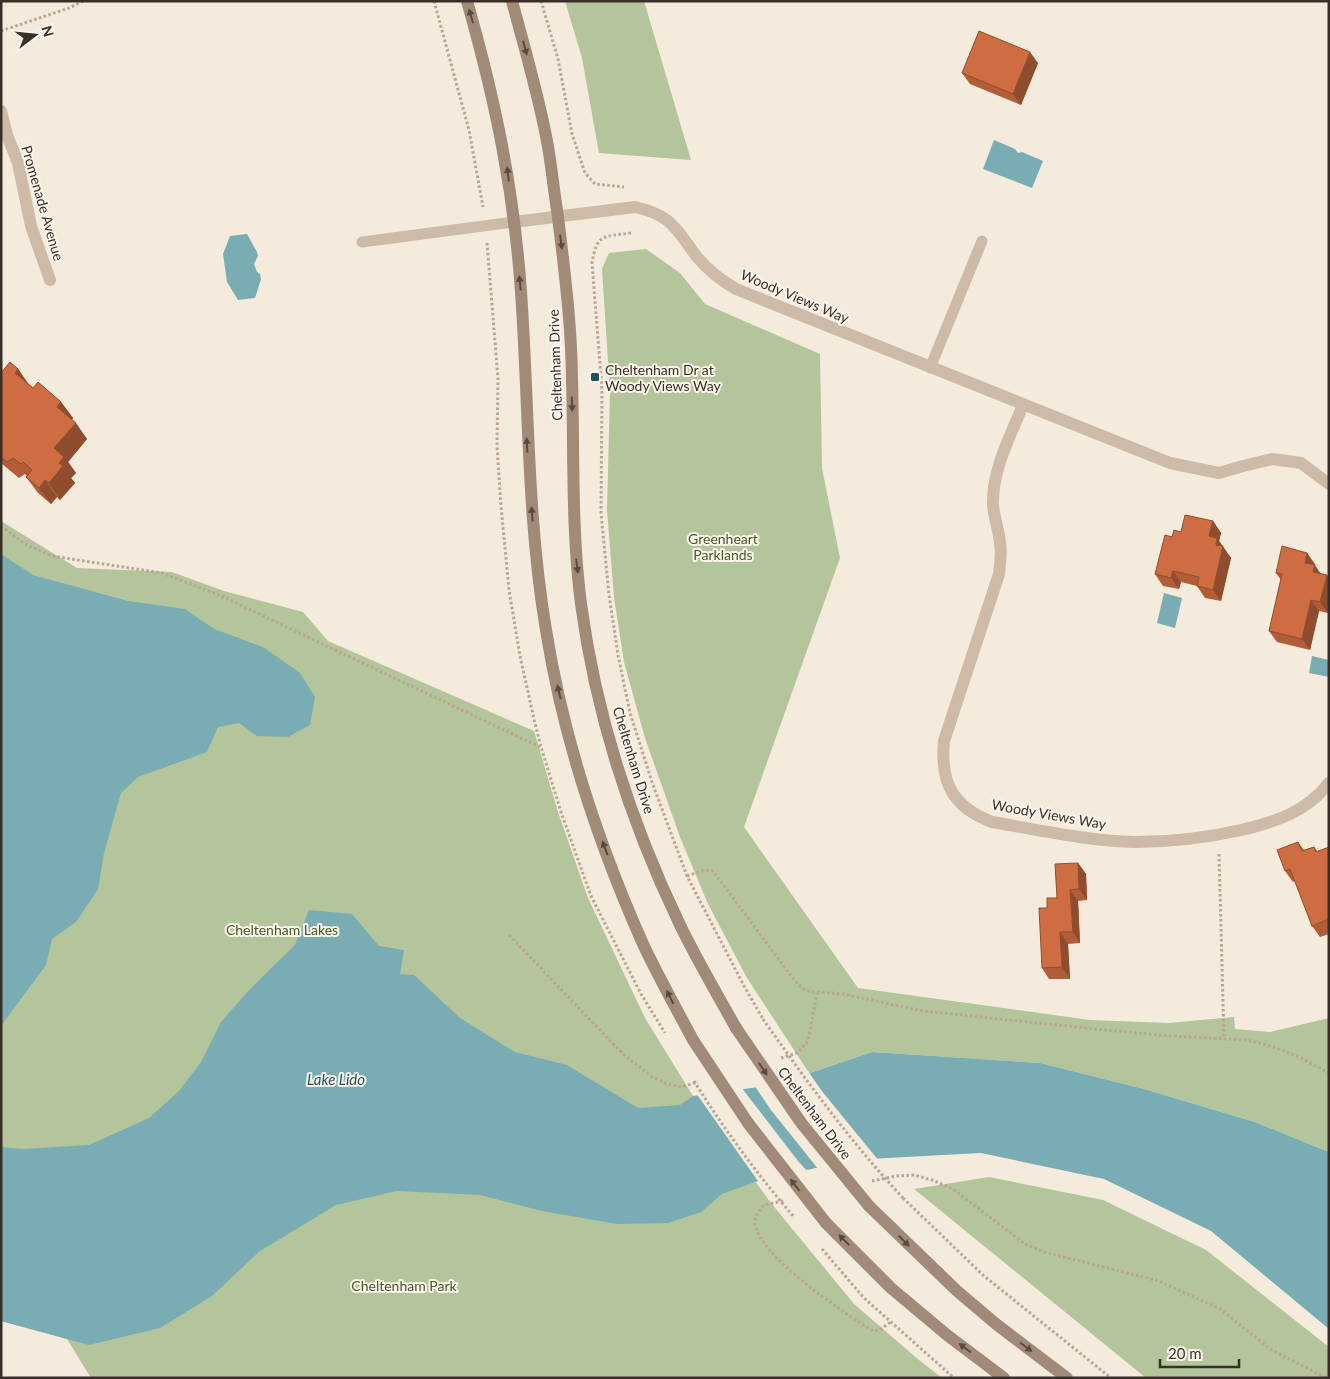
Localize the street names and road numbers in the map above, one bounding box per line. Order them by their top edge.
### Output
street label: Promenade Avenue [18,143,68,263]
street label: Woody Views Way [738,266,852,327]
street label: Cheltenham Drive [545,309,565,421]
street label: Cheltenham Drive [610,704,658,816]
street label: Woody Views Way [991,796,1108,833]
street label: Cheltenham Drive [775,1063,855,1163]

